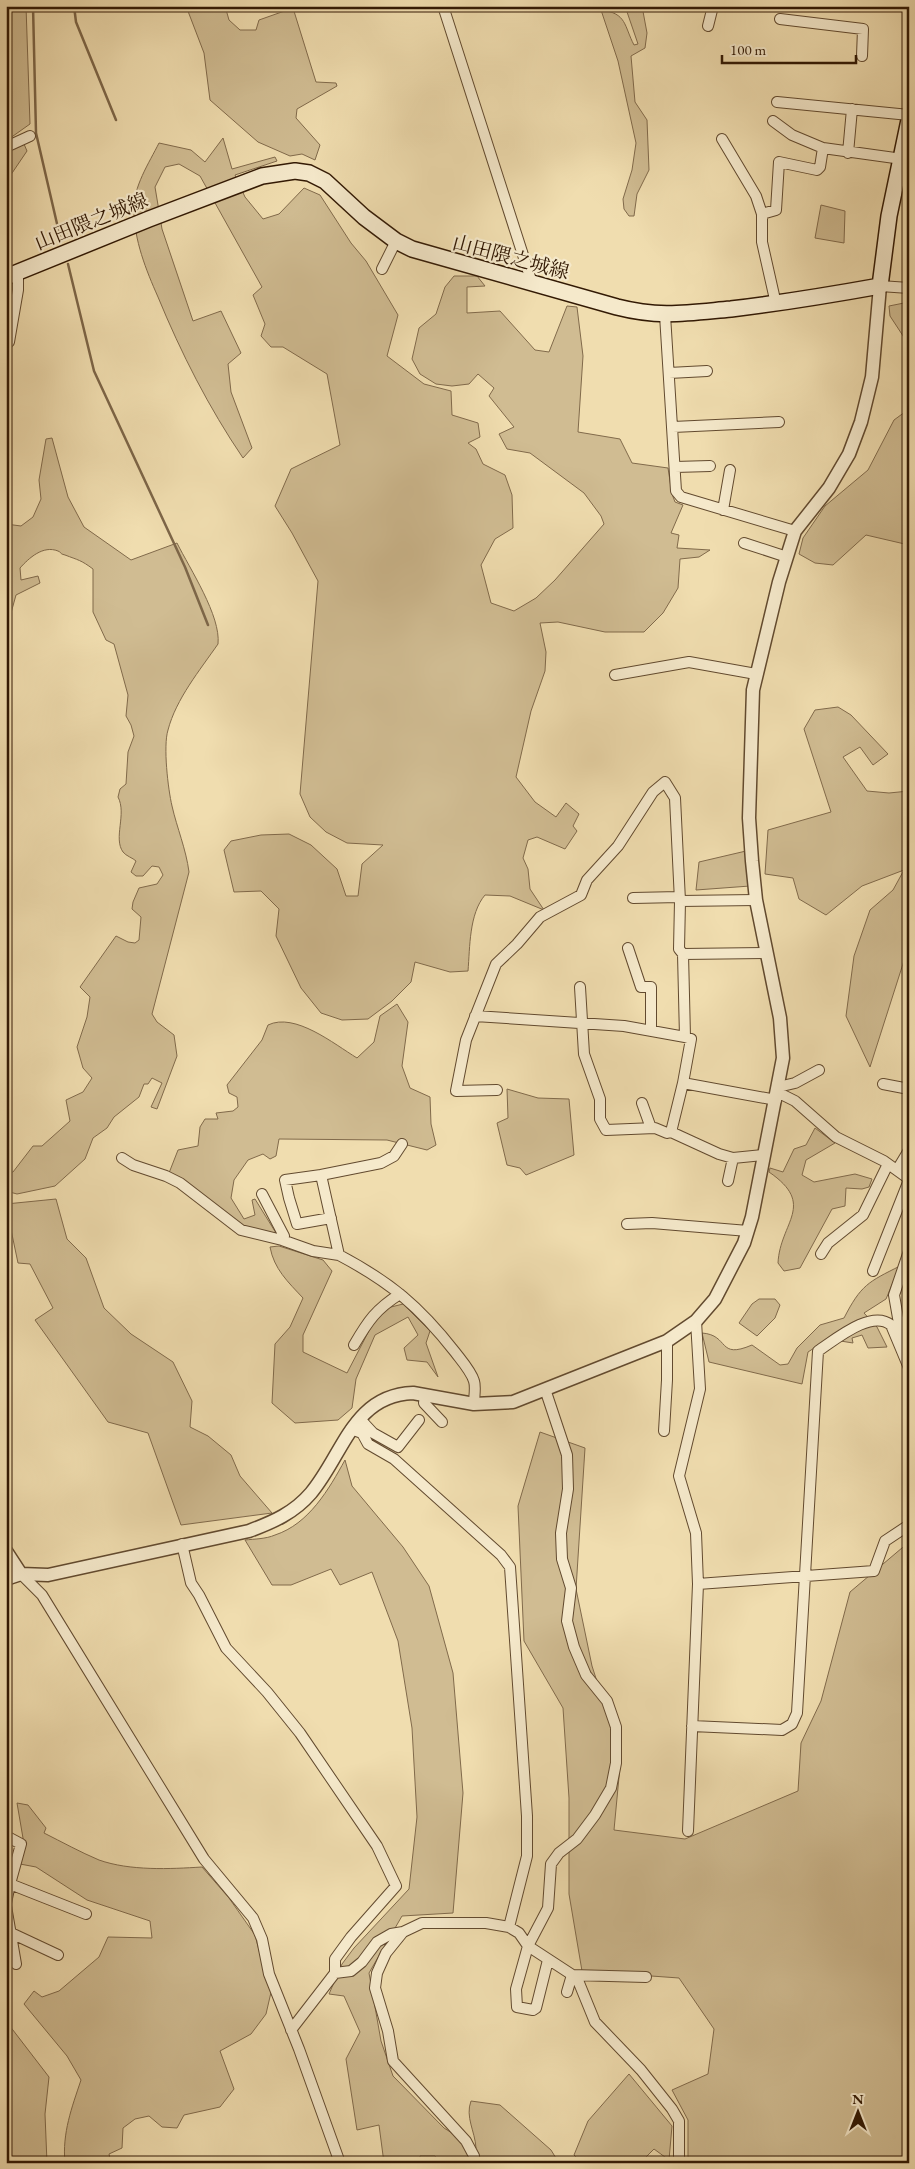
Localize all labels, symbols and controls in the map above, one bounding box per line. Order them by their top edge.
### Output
scale bar [722,32,856,64]
text: 100 m [730,40,767,59]
street label: 山田隈之城線 [30,186,152,256]
street label: 山田隈之城線 [450,229,572,285]
north arrow [832,2086,882,2136]
text: N [852,2090,864,2108]

